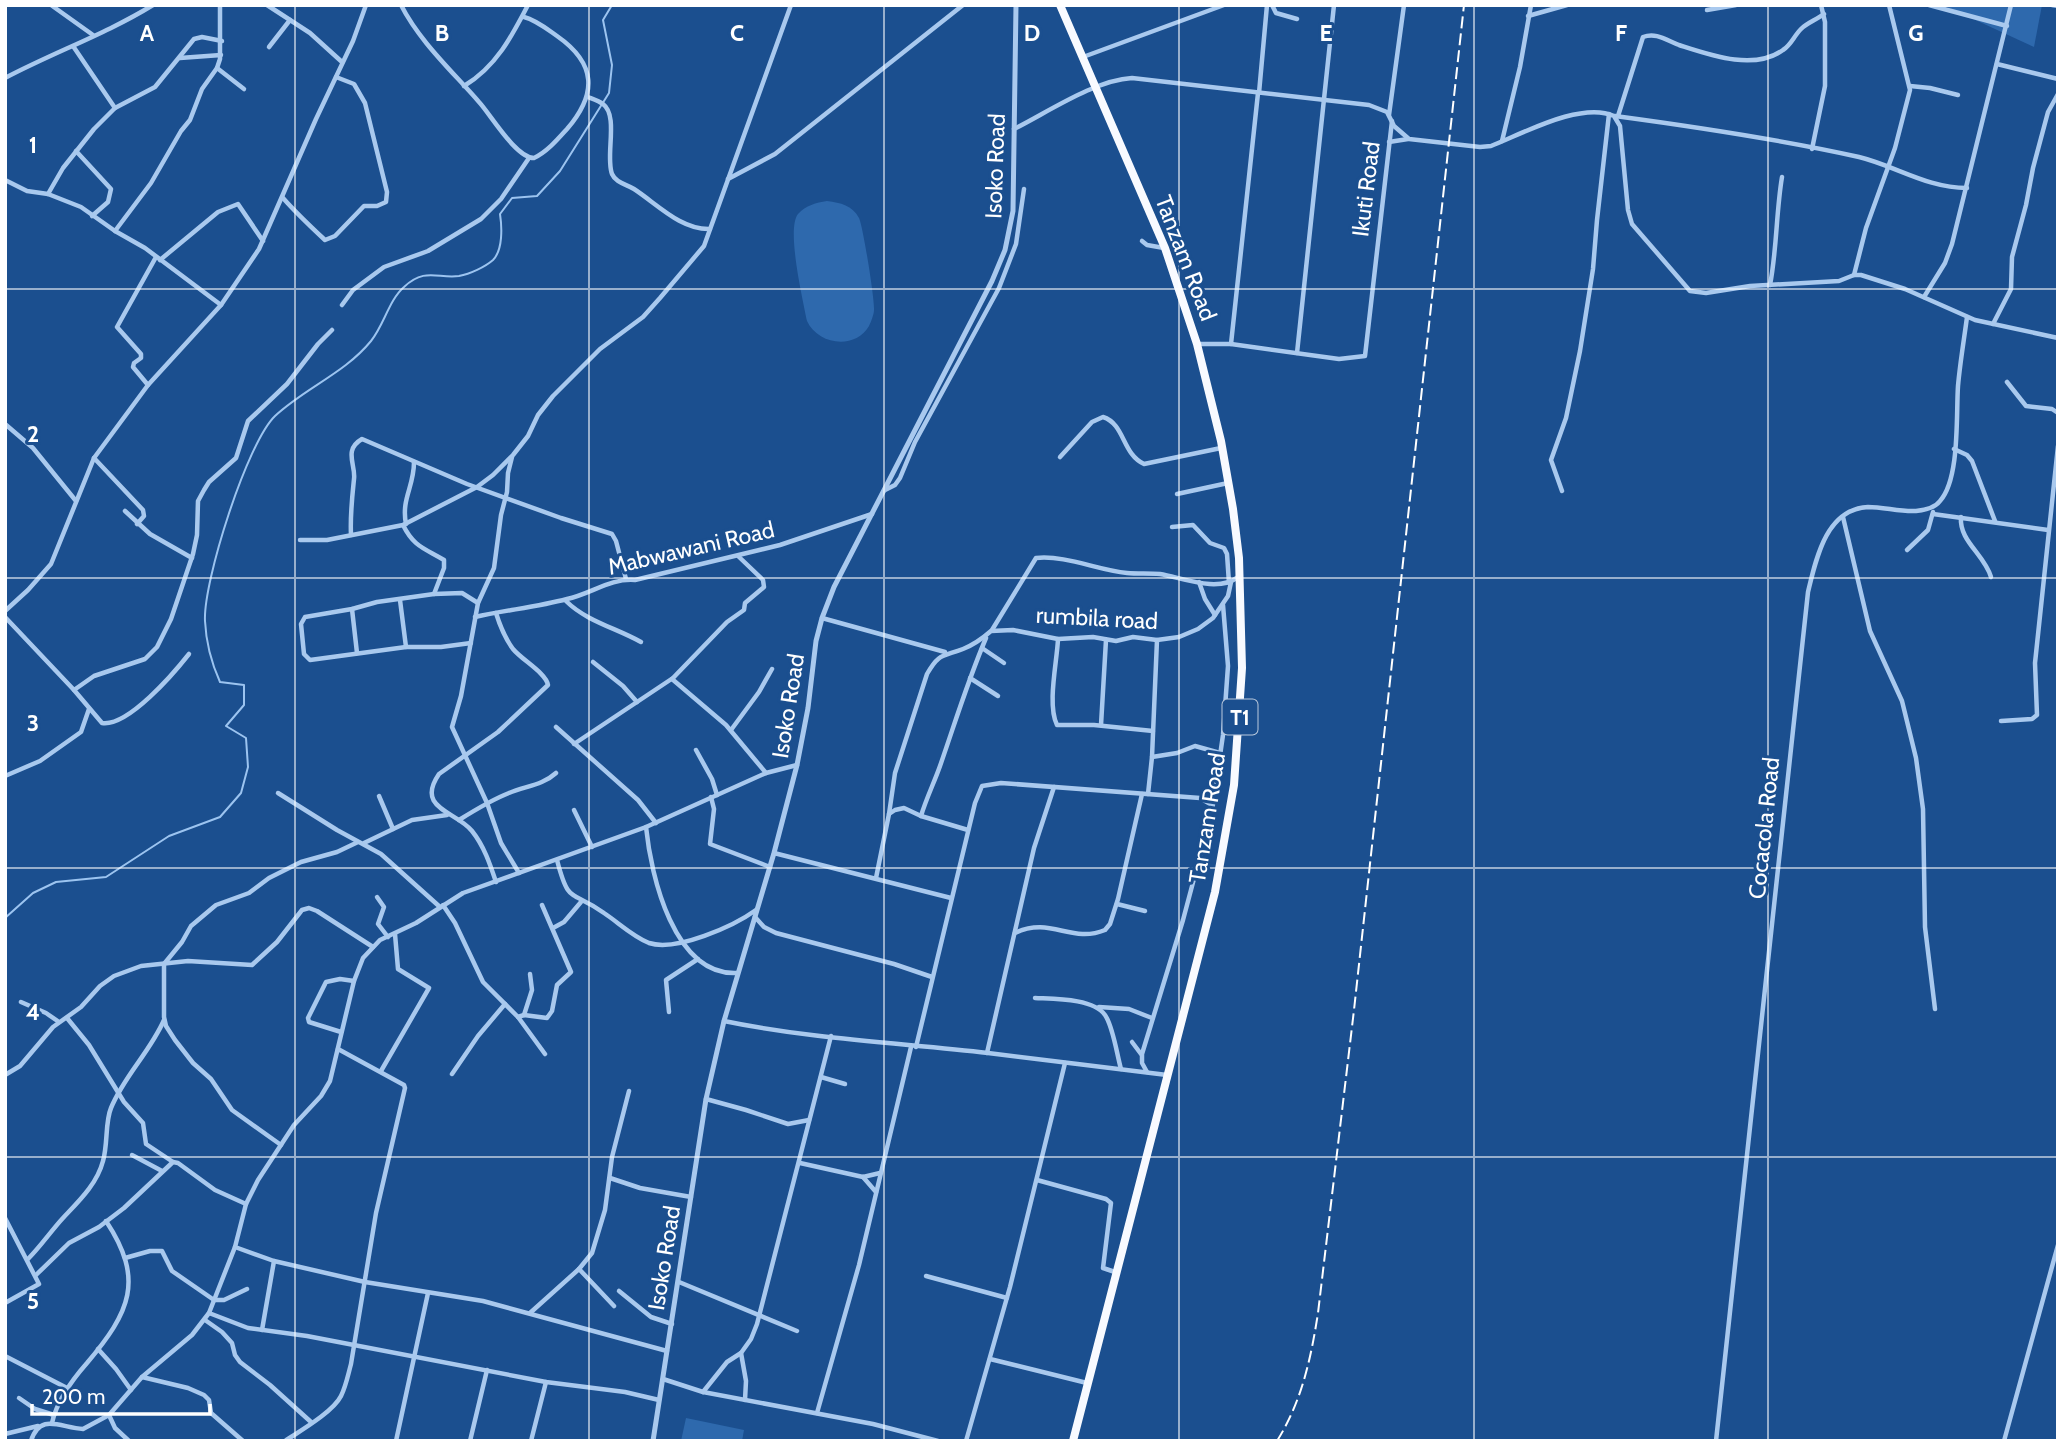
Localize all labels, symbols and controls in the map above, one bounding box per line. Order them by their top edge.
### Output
text: A [140,19,155,47]
text: B [435,19,449,47]
text: C [730,19,744,47]
text: D [1024,19,1040,47]
text: E [1319,19,1333,47]
text: F [1615,19,1627,47]
text: G [1908,19,1924,47]
street label: Isoko Road [979,113,1011,219]
text: 1 [29,131,37,159]
street label: Ikuti Road [1346,140,1386,238]
street label: Tanzam Road [1149,191,1223,325]
text: 2 [27,420,39,448]
street label: Mabwawani Road [605,515,777,581]
street label: rumbila road [1035,601,1159,635]
street label: Isoko Road [766,652,810,760]
road number: T1 [1222,700,1258,734]
text: 3 [27,709,39,737]
street label: Tanzam Road [1183,751,1231,885]
street label: Cocacola Road [1743,756,1785,900]
text: 4 [26,998,40,1026]
street label: Isoko Road [642,1204,686,1312]
text: 5 [27,1287,39,1315]
scale bar [32,1372,210,1416]
text: 200 m [42,1384,105,1409]

